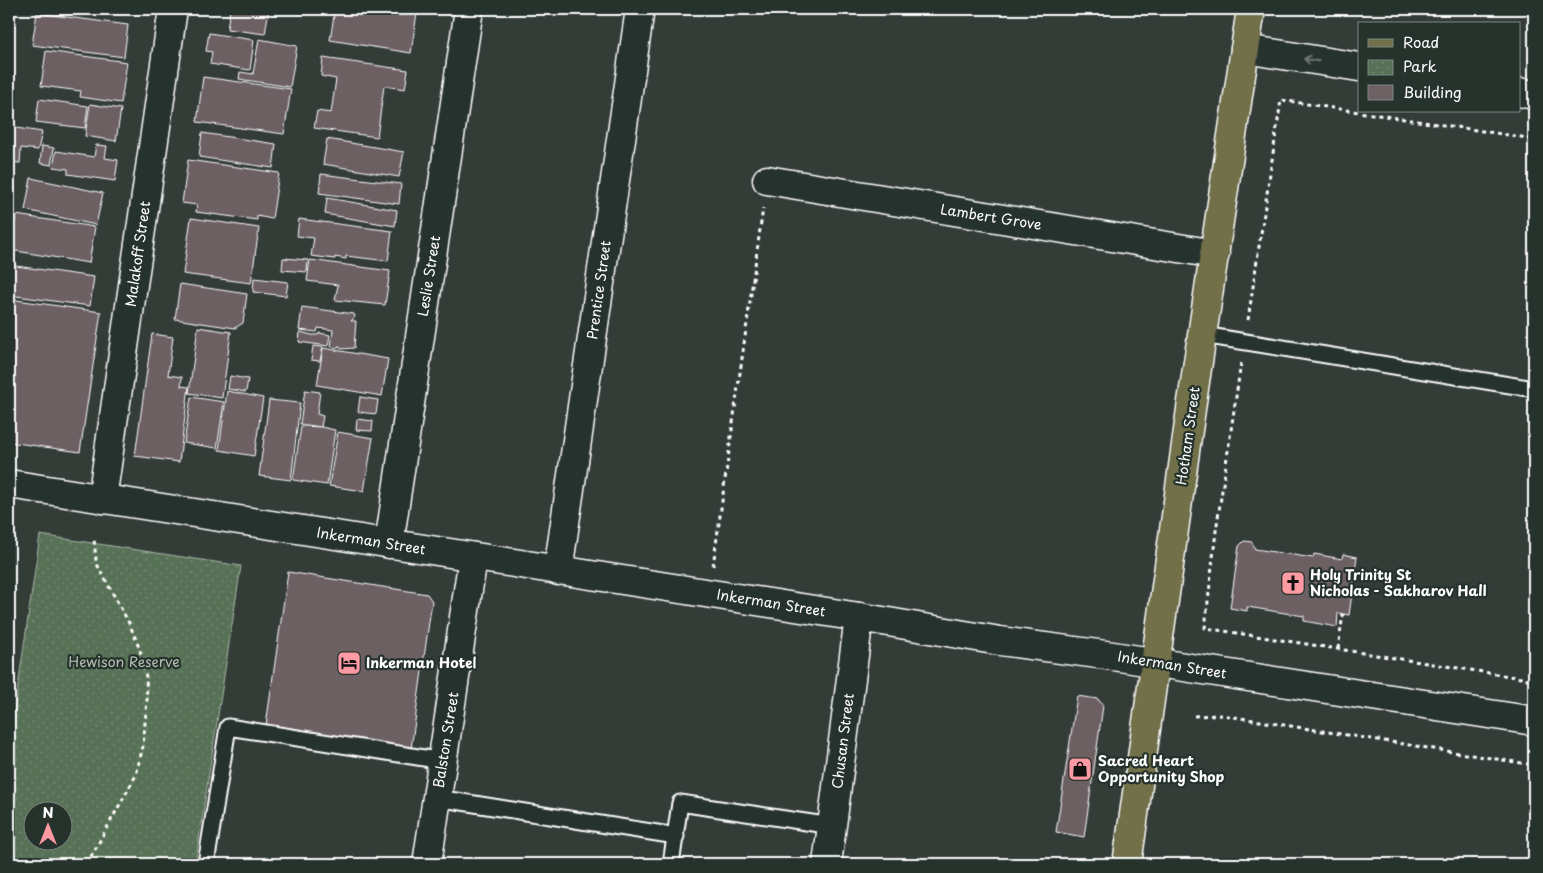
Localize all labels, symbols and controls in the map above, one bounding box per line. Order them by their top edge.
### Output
legend [1358,22,1520,112]
text: Road [1403,30,1439,53]
one-way arrow [1303,54,1319,64]
text: Park [1403,54,1437,77]
text: Building [1403,80,1462,103]
street label: Lambert Grove [939,198,1044,235]
street label: Malakoff Street [120,199,155,308]
street label: Leslie Street [412,234,445,318]
street label: Prentice Street [581,239,616,341]
street label: Hotham Street [1170,385,1205,487]
street label: Inkerman Street [315,522,427,559]
place label: Holy Trinity St Nicholas - Sakharov Hall [1310,564,1487,601]
church icon: Holy Trinity St Nicholas - Sakharov Hall [1280,570,1306,596]
street label: Inkerman Street [715,584,827,621]
street label: Inkerman Street [1116,646,1228,683]
hotel icon: Inkerman Hotel [336,650,362,676]
park label: Hewison Reserve [68,651,180,672]
place label: Inkerman Hotel [366,652,476,673]
street label: Balston Street [428,690,464,789]
street label: Chusan Street [826,692,859,790]
place label: Sacred Heart Opportunity Shop [1098,750,1225,787]
shop icon: Sacred Heart Opportunity Shop [1067,756,1093,782]
north arrow [22,800,72,850]
text: N [42,802,54,823]

